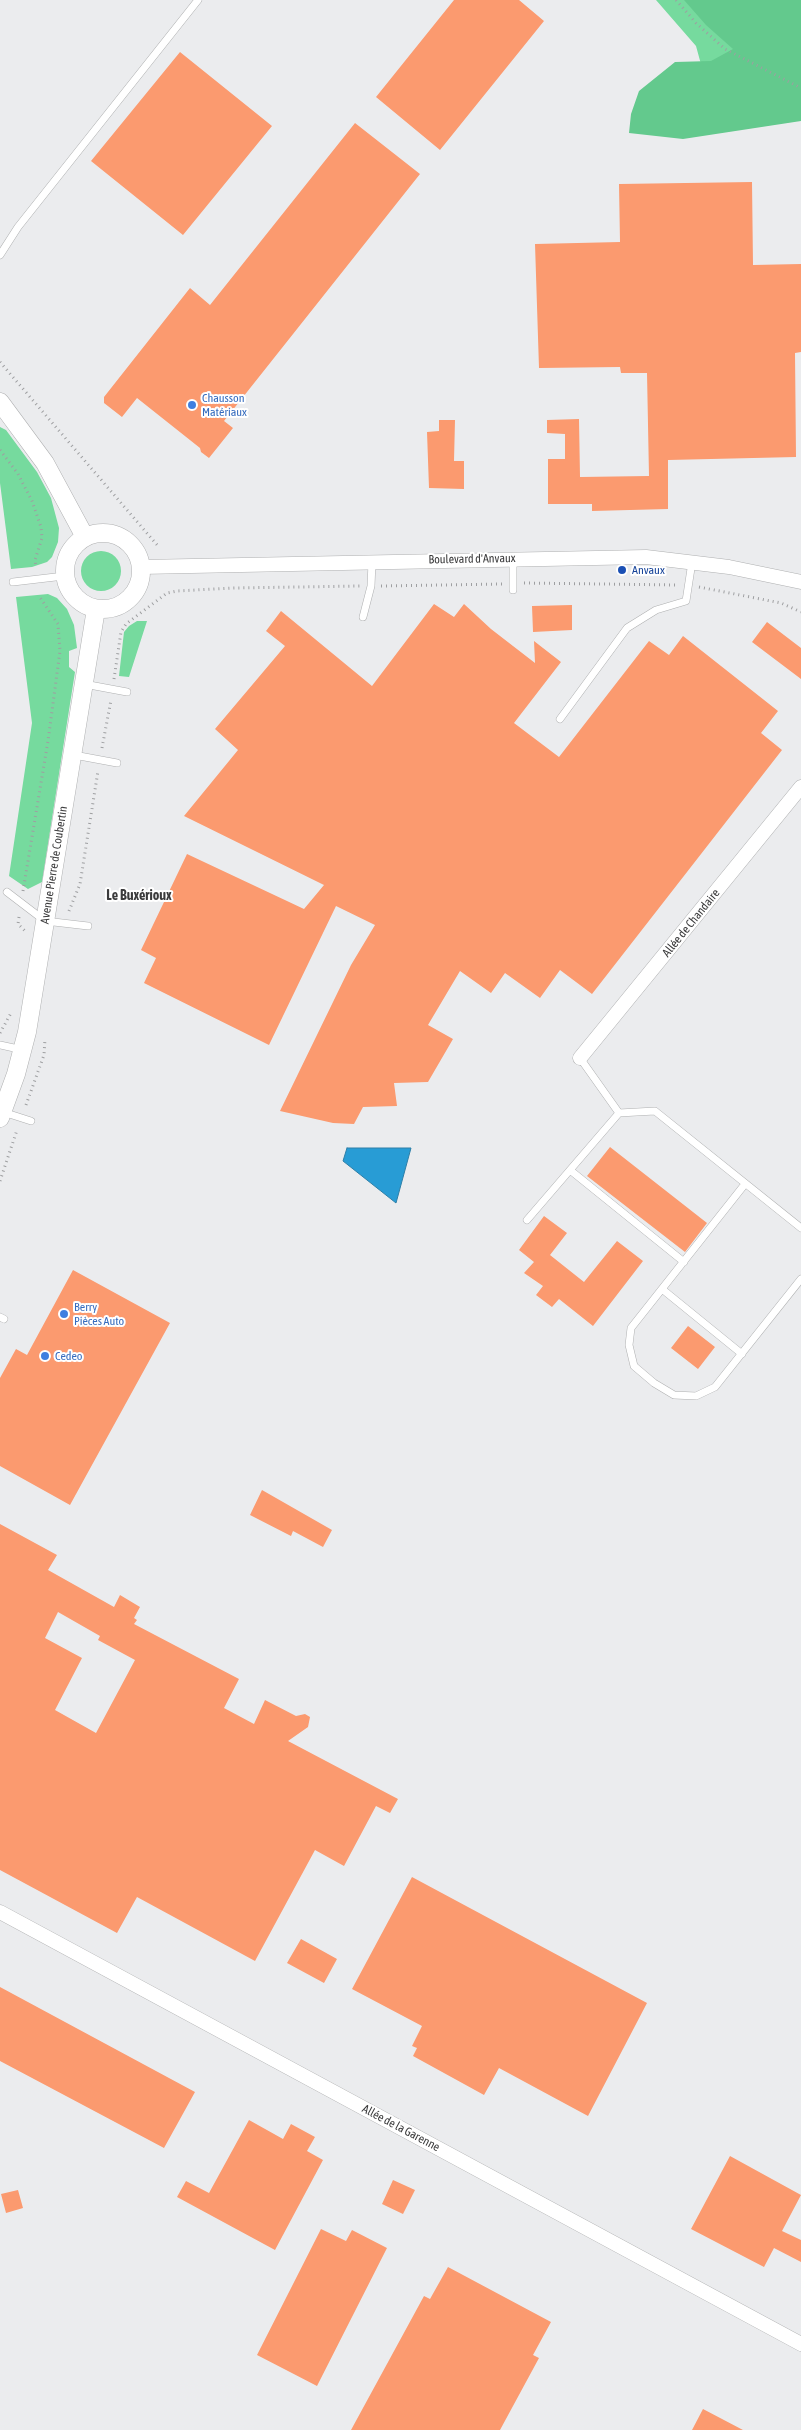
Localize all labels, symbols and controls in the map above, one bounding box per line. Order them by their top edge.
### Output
place label: Chausson Matériaux [202,391,247,419]
marker: Chausson Matériaux [186,399,198,411]
street label: Boulevard d'Anvaux [428,551,516,567]
place label: Anvaux [632,563,665,577]
marker: Anvaux [616,564,628,576]
street label: Avenue Pierre de Coubertin [38,805,70,925]
street label: Allée de Chandaire [659,886,723,960]
district label: Le Buxérioux [106,888,172,904]
place label: Berry Pièces Auto [74,1300,124,1328]
marker: Berry Pièces Auto [58,1308,70,1320]
place label: Cedeo [55,1349,83,1363]
marker: Cedeo [39,1350,51,1362]
street label: Allée de la Garenne [360,2102,442,2154]

